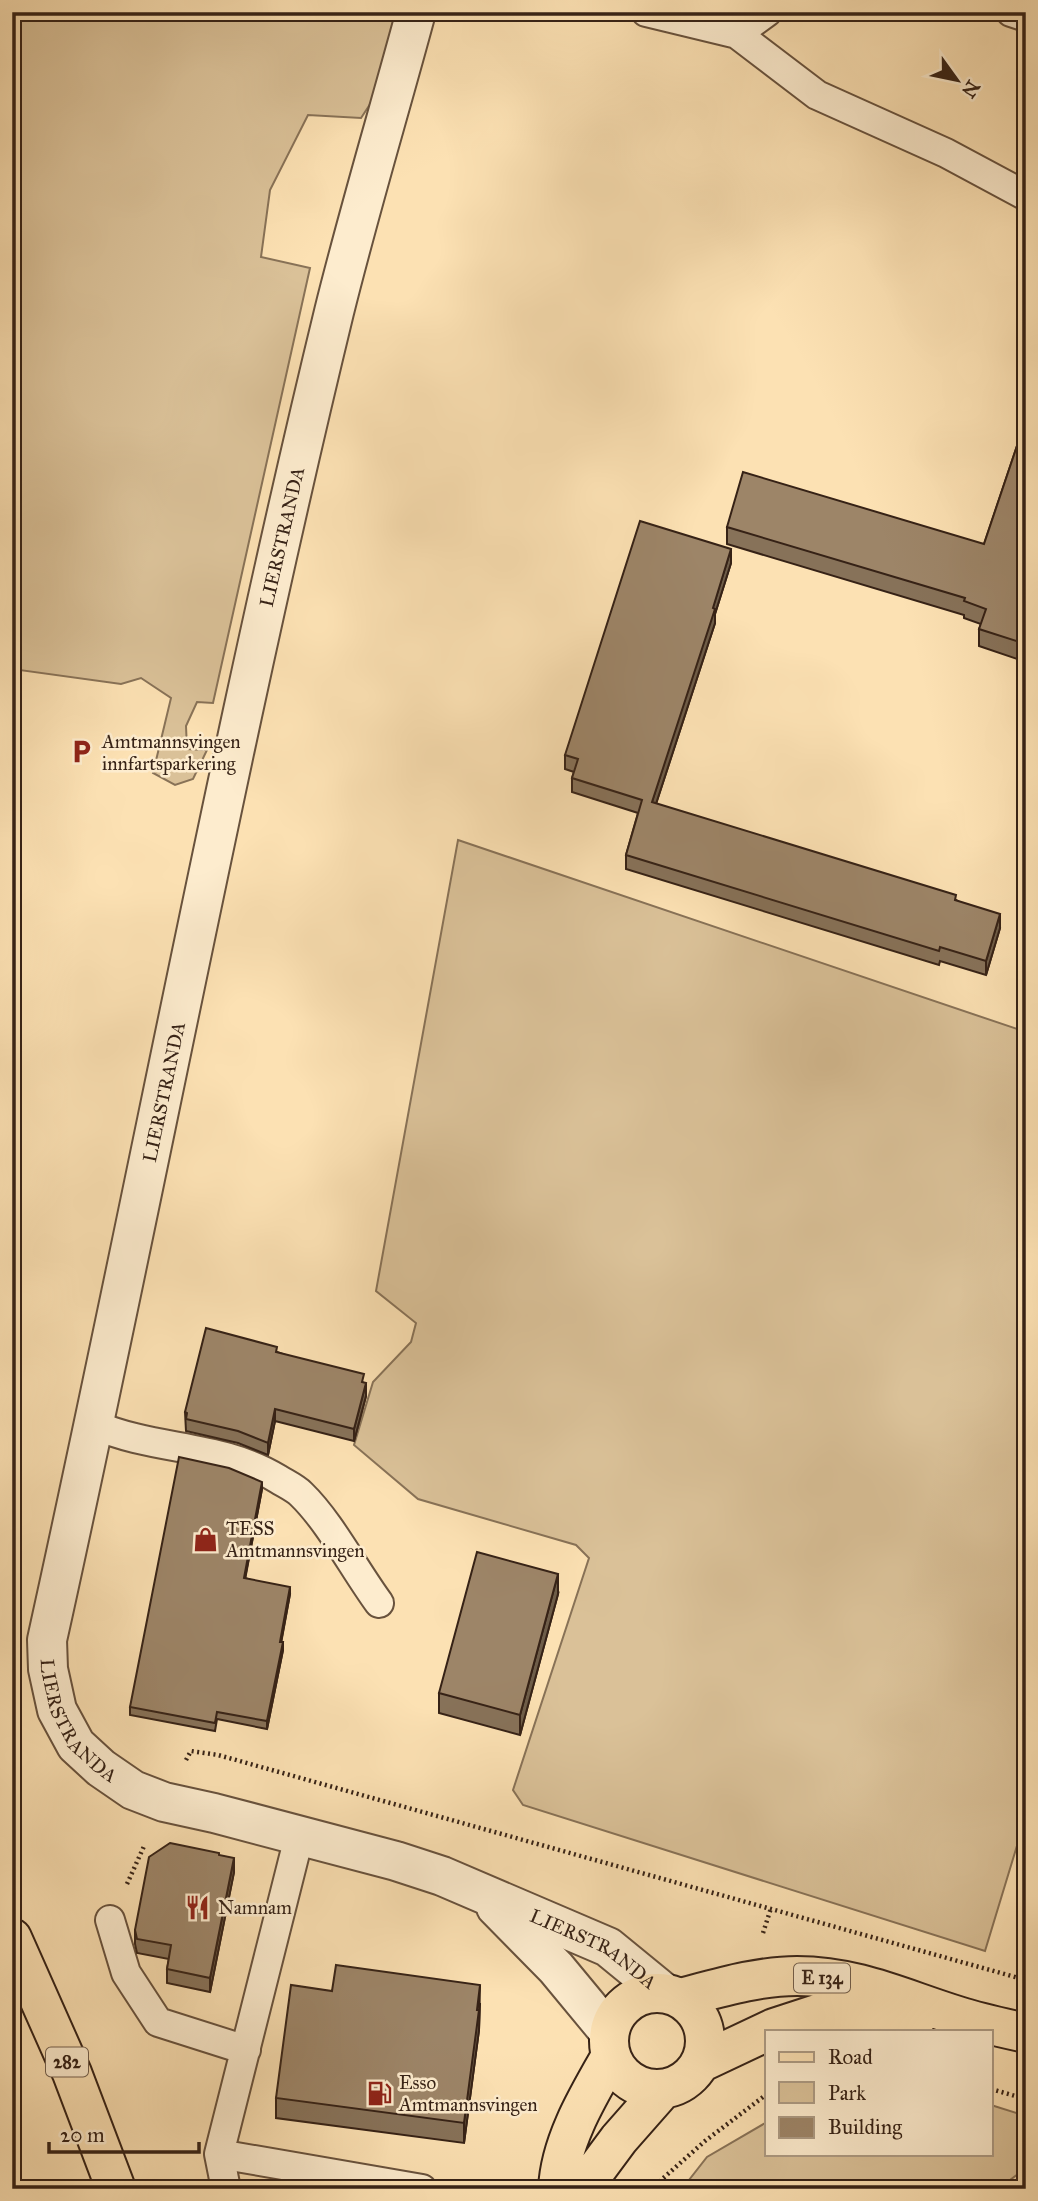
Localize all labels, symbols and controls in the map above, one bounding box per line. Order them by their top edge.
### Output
north arrow [922,46,992,116]
text: N [957,76,985,102]
street label: LIERSTRANDA [255,465,309,609]
place label: Amtmannsvingen innfartsparkering [101,730,241,776]
parking icon: Amtmannsvingen innfartsparkering [68,738,96,766]
street label: LIERSTRANDA [138,1020,190,1164]
place label: TESS Amtmannsvingen [225,1517,365,1563]
shop icon: TESS Amtmannsvingen [192,1525,220,1553]
street label: LIERSTRANDA [36,1658,122,1787]
restaurant icon: Namnam [184,1893,212,1921]
place label: Namnam [218,1896,292,1919]
street label: LIERSTRANDA [527,1904,662,1994]
road number: E 134 [794,1964,850,1992]
legend [765,2030,992,2156]
text: Road [828,2044,873,2070]
road number: 282 [46,2048,88,2076]
place label: Esso Amtmannsvingen [398,2071,538,2117]
fuel station icon: Esso Amtmannsvingen [365,2079,393,2107]
text: Park [828,2080,866,2106]
scale bar [49,2110,200,2154]
text: Building [828,2114,902,2140]
text: 20 m [60,2122,105,2148]

